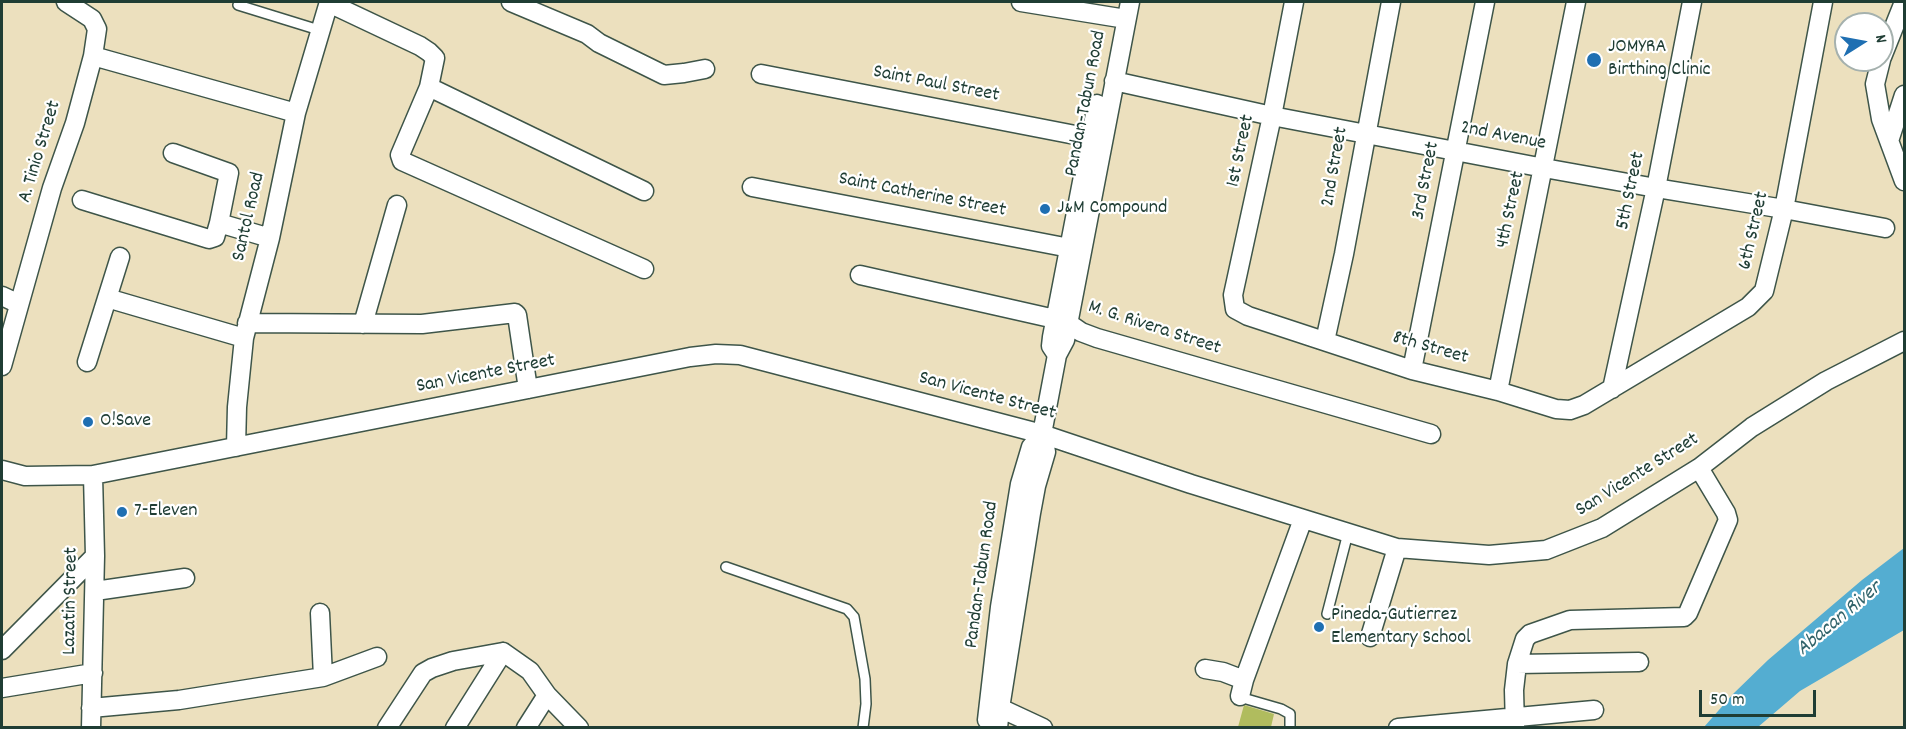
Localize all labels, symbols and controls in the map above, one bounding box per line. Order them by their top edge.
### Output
north arrow [1834,12,1894,72]
street label: Pandan-Tabun Road [1061,29,1113,179]
text: N [1868,33,1892,45]
place label: JOMYRA Birthing Clinic [1608,36,1711,83]
marker: JOMYRA Birthing Clinic [1585,51,1603,69]
street label: Saint Paul Street [871,61,1001,109]
street label: A. Tinio Street [14,98,68,206]
street label: 1st Street [1223,113,1261,189]
street label: 2nd Avenue [1458,117,1548,157]
street label: 2nd Street [1317,125,1355,209]
street label: 3rd Street [1408,140,1446,222]
street label: 5th Street [1612,150,1652,232]
street label: Saint Catherine Street [836,168,1008,224]
street label: 4th Street [1492,169,1532,251]
street label: Santol Road [228,170,272,264]
street label: 6th Street [1734,190,1776,272]
place label: J&M Compound [1057,197,1167,221]
marker: J&M Compound [1038,202,1052,216]
street label: M. G. Rivera Street [1085,296,1223,362]
street label: 8th Street [1389,327,1471,371]
street label: San Vicente Street [415,350,557,400]
street label: San Vicente Street [916,367,1058,427]
place label: O!Save [100,410,151,434]
marker: O!Save [81,415,95,429]
street label: San Vicente Street [1572,429,1704,523]
place label: 7-Eleven [134,500,198,524]
street label: Pandan-Tabun Road [961,500,1005,650]
marker: 7-Eleven [115,505,129,519]
street label: Lazatin Street [59,547,85,655]
water label: Abacan River [1792,577,1888,663]
place label: Pineda-Gutierrez Elementary School [1331,604,1471,651]
marker: Pineda-Gutierrez Elementary School [1312,620,1326,634]
scale bar [1702,678,1819,716]
text: 50 m [1710,688,1745,713]

